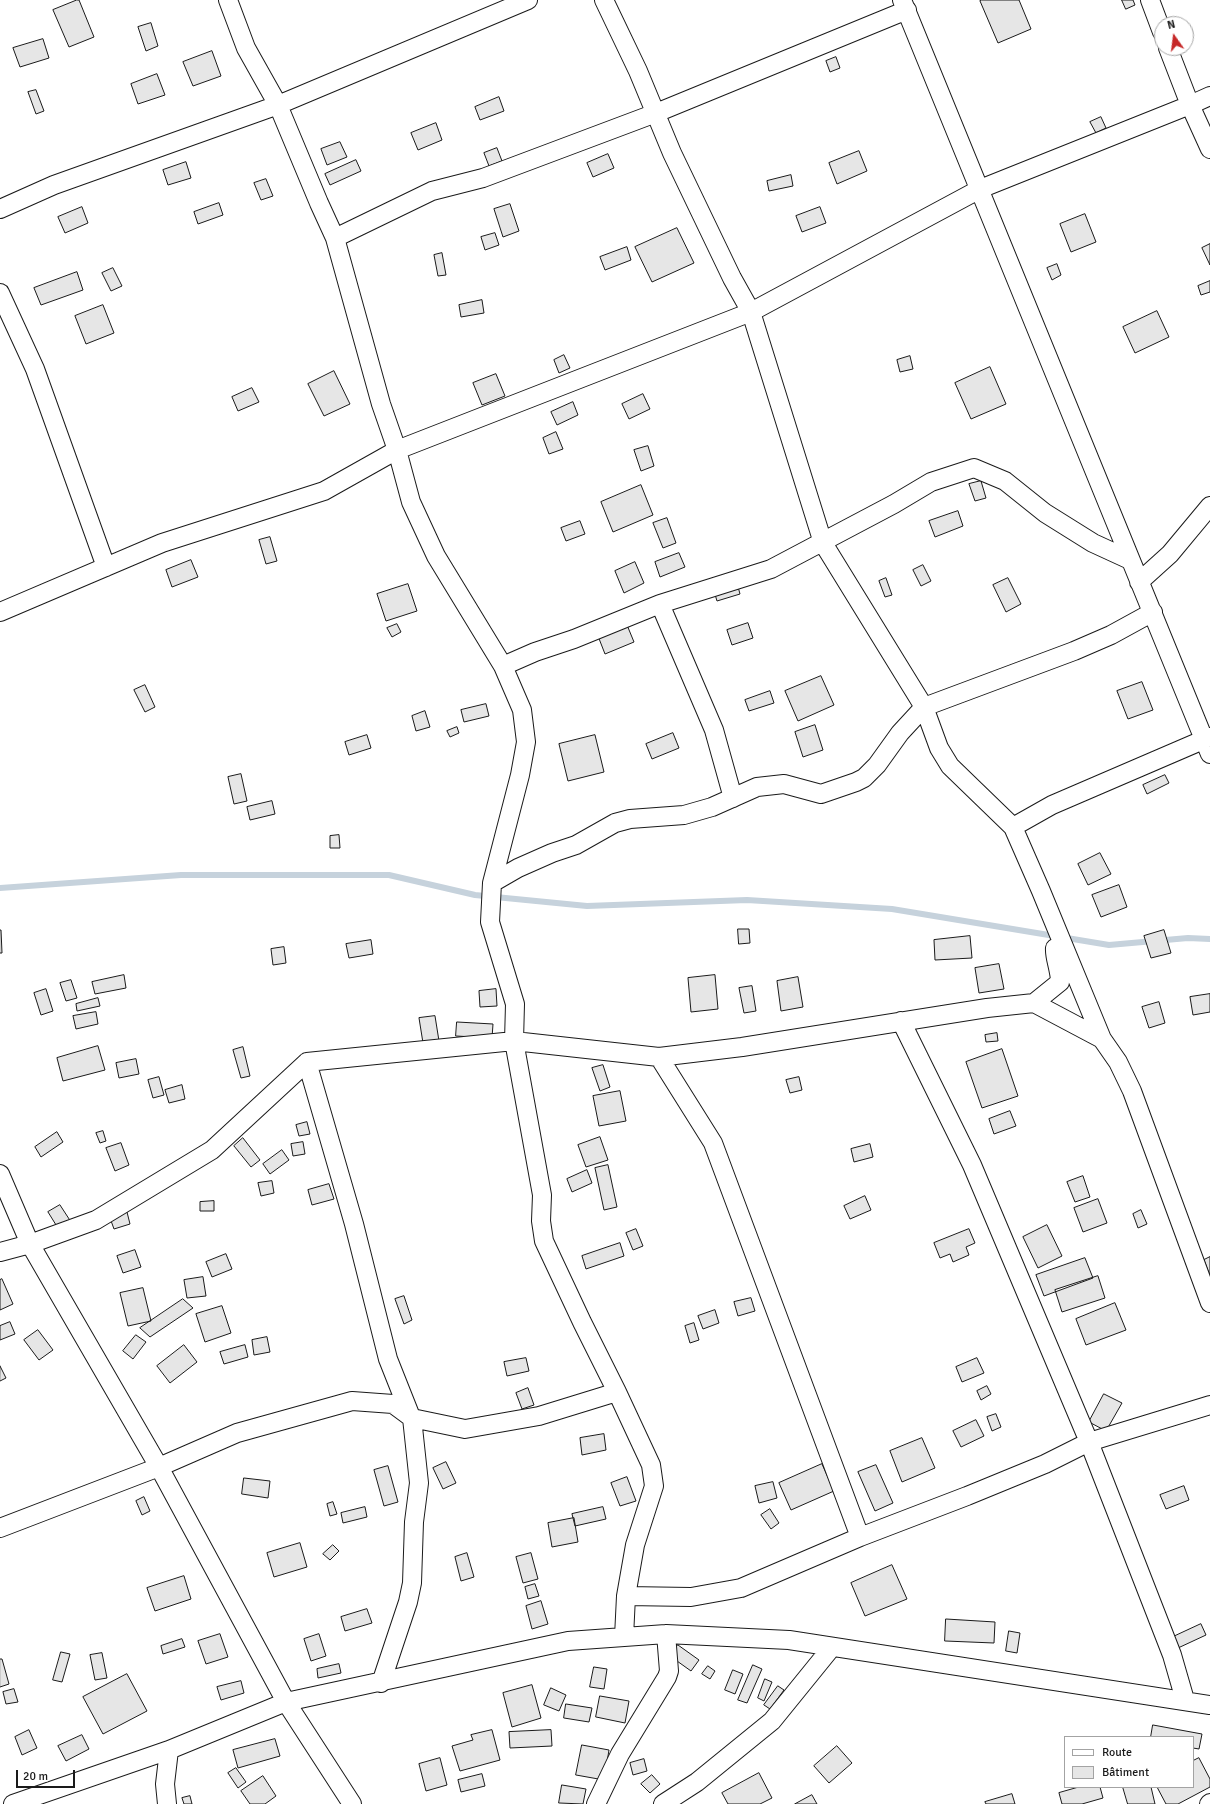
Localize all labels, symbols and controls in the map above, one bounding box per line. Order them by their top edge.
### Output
north arrow [1154,16,1194,56]
text: N [1166,18,1177,32]
legend [1064,1736,1194,1788]
text: Route [1102,1745,1132,1760]
scale bar [18,1762,77,1788]
text: Bâtiment [1102,1765,1149,1780]
text: 20 m [23,1769,48,1784]

